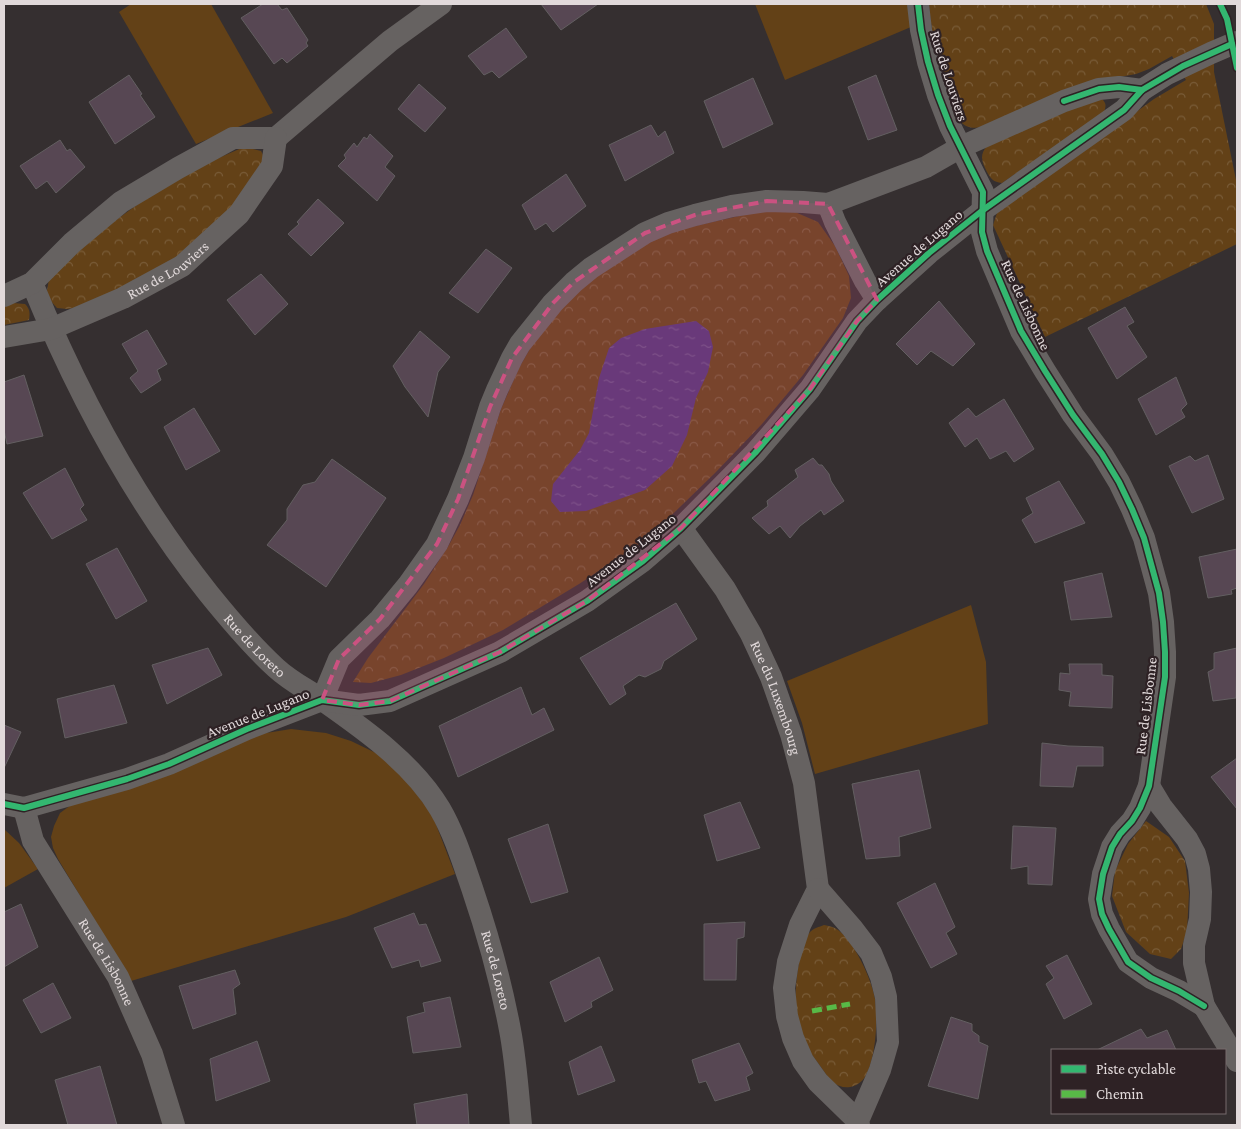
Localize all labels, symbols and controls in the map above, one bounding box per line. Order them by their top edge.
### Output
street label: Rue de Louviers [927,29,971,123]
street label: Avenue de Lugano [873,206,966,291]
street label: Rue de Louviers [124,238,212,302]
street label: Rue de Lisbonne [998,257,1054,353]
street label: Avenue de Lugano [583,510,680,591]
street label: Rue de Loreto [221,611,289,681]
street label: Rue du Luxembourg [747,638,804,757]
street label: Rue de Lisbonne [1132,656,1160,756]
street label: Avenue de Lugano [204,685,312,742]
street label: Rue de Lisbonne [75,915,138,1008]
street label: Rue de Loreto [478,928,514,1012]
legend [1051,1049,1226,1114]
text: Piste cyclable [1096,1061,1176,1078]
text: Chemin [1096,1086,1144,1102]

